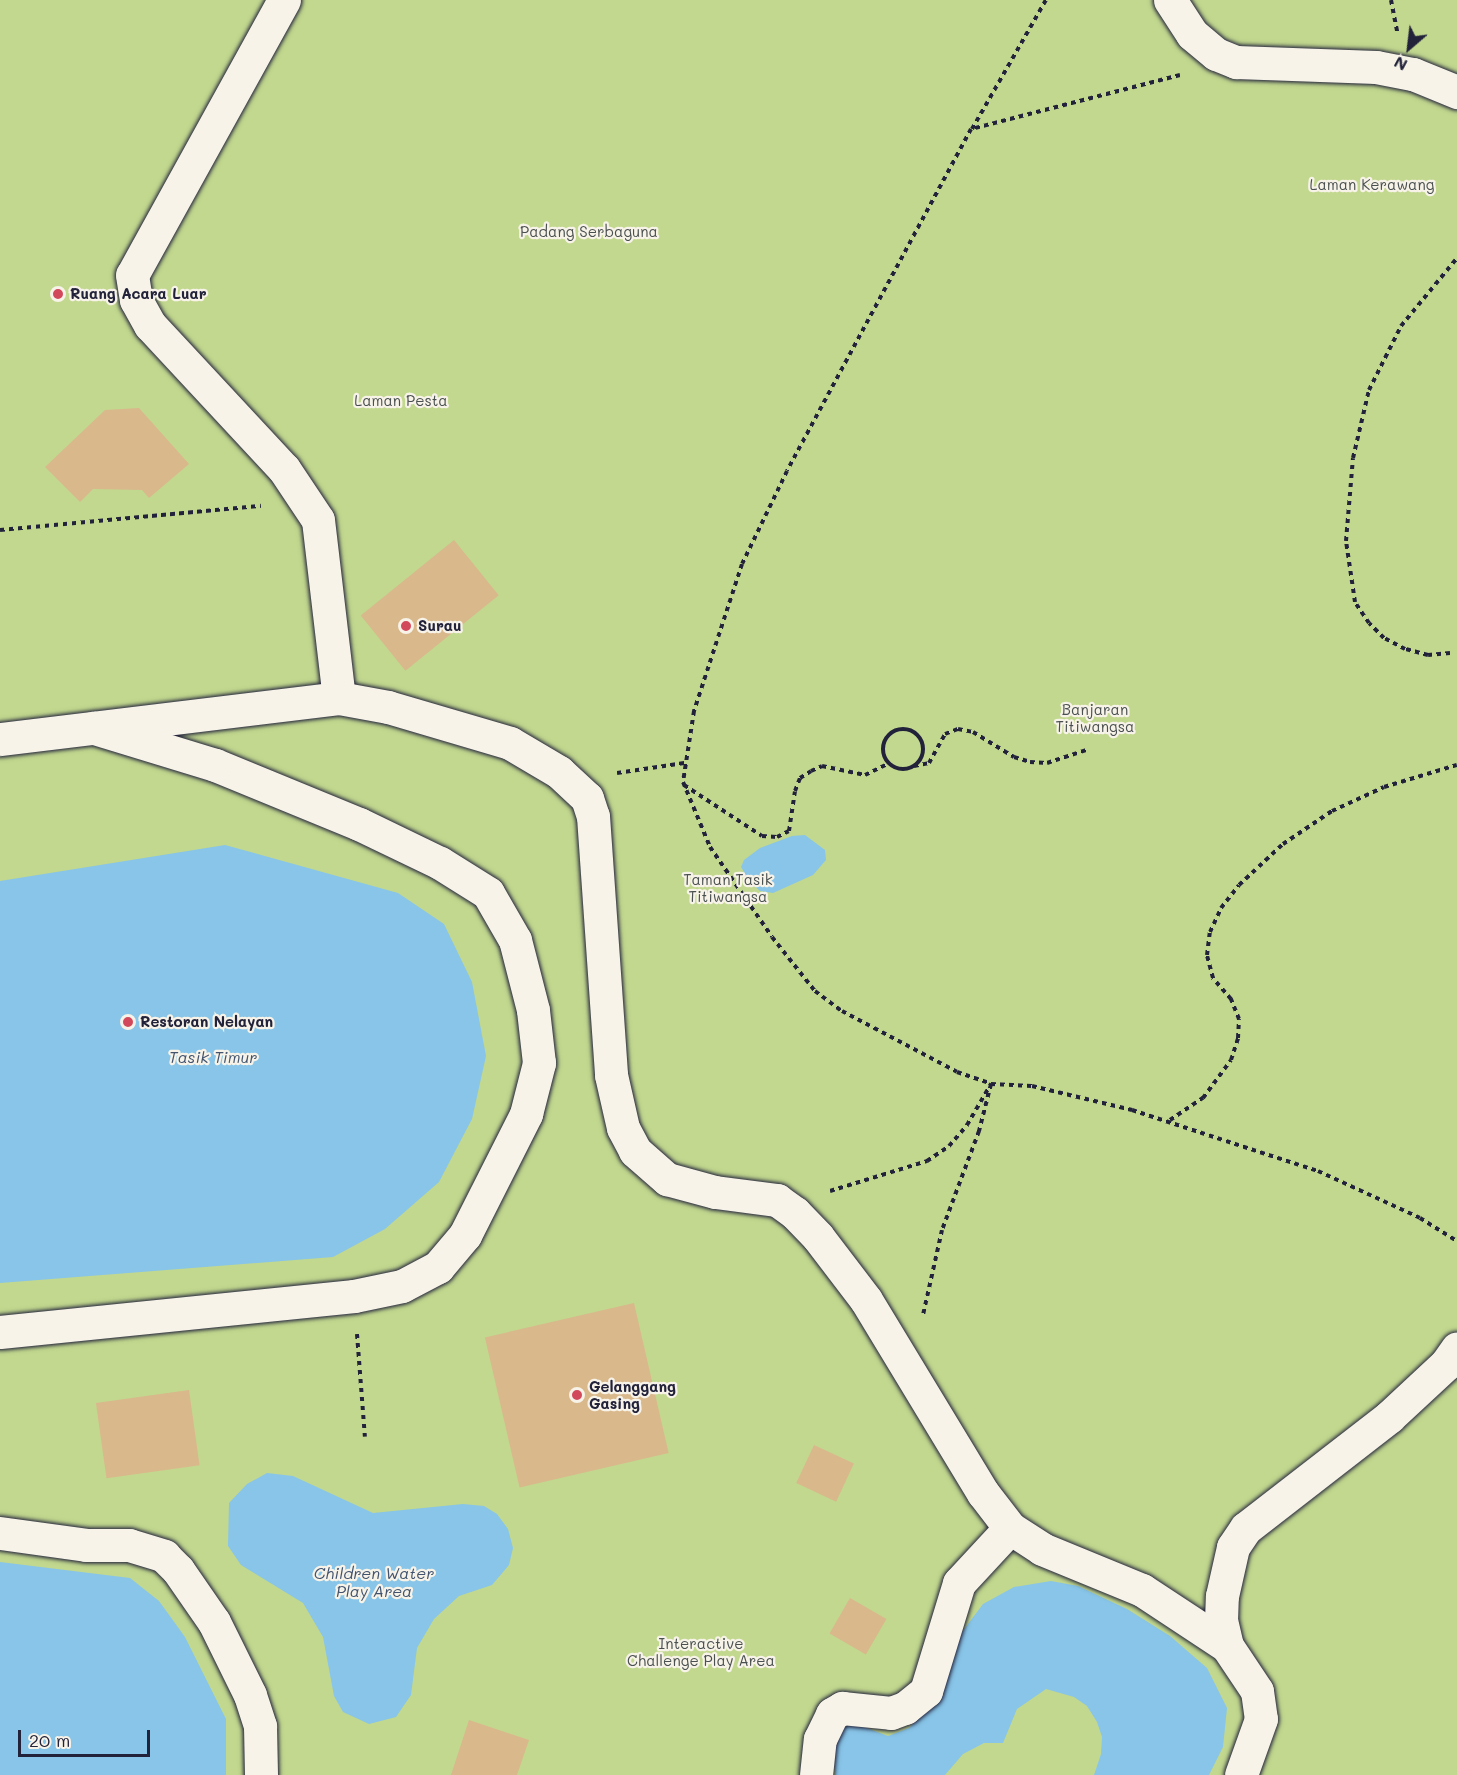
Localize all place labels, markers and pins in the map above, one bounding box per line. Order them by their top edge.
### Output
place label: Ruang Acara Luar [70,285,207,303]
marker: Ruang Acara Luar [51,287,65,301]
place label: Surau [418,617,462,635]
marker: Surau [399,619,413,633]
place label: Restoran Nelayan [140,1013,273,1031]
marker: Restoran Nelayan [121,1015,135,1029]
place label: Gelanggang Gasing [589,1377,676,1412]
marker: Gelanggang Gasing [570,1388,584,1402]

